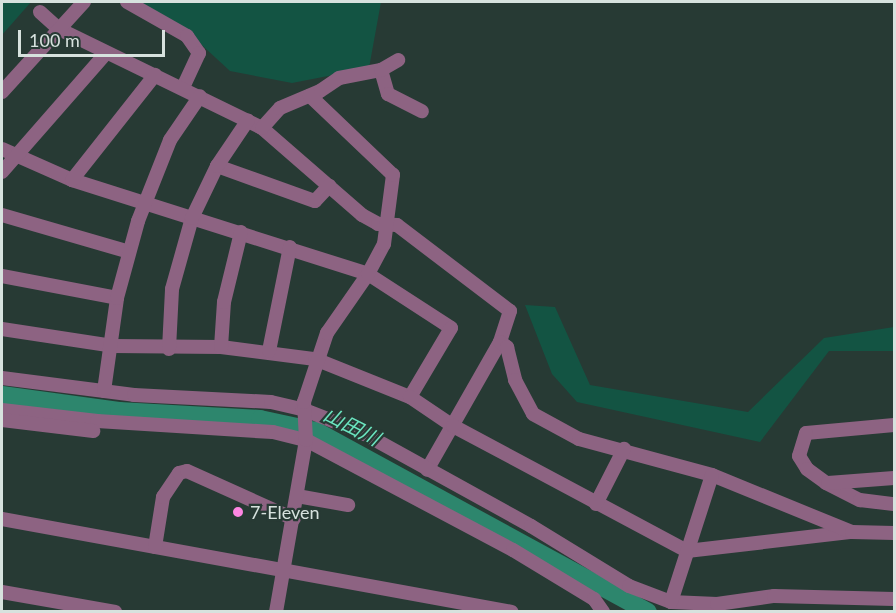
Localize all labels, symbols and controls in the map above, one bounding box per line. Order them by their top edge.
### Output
scale bar [21,18,168,56]
text: 100 m [29,29,80,51]
water label: 山田川 [320,402,384,450]
place label: 7-Eleven [250,501,320,523]
marker: 7-Eleven [231,505,245,519]

